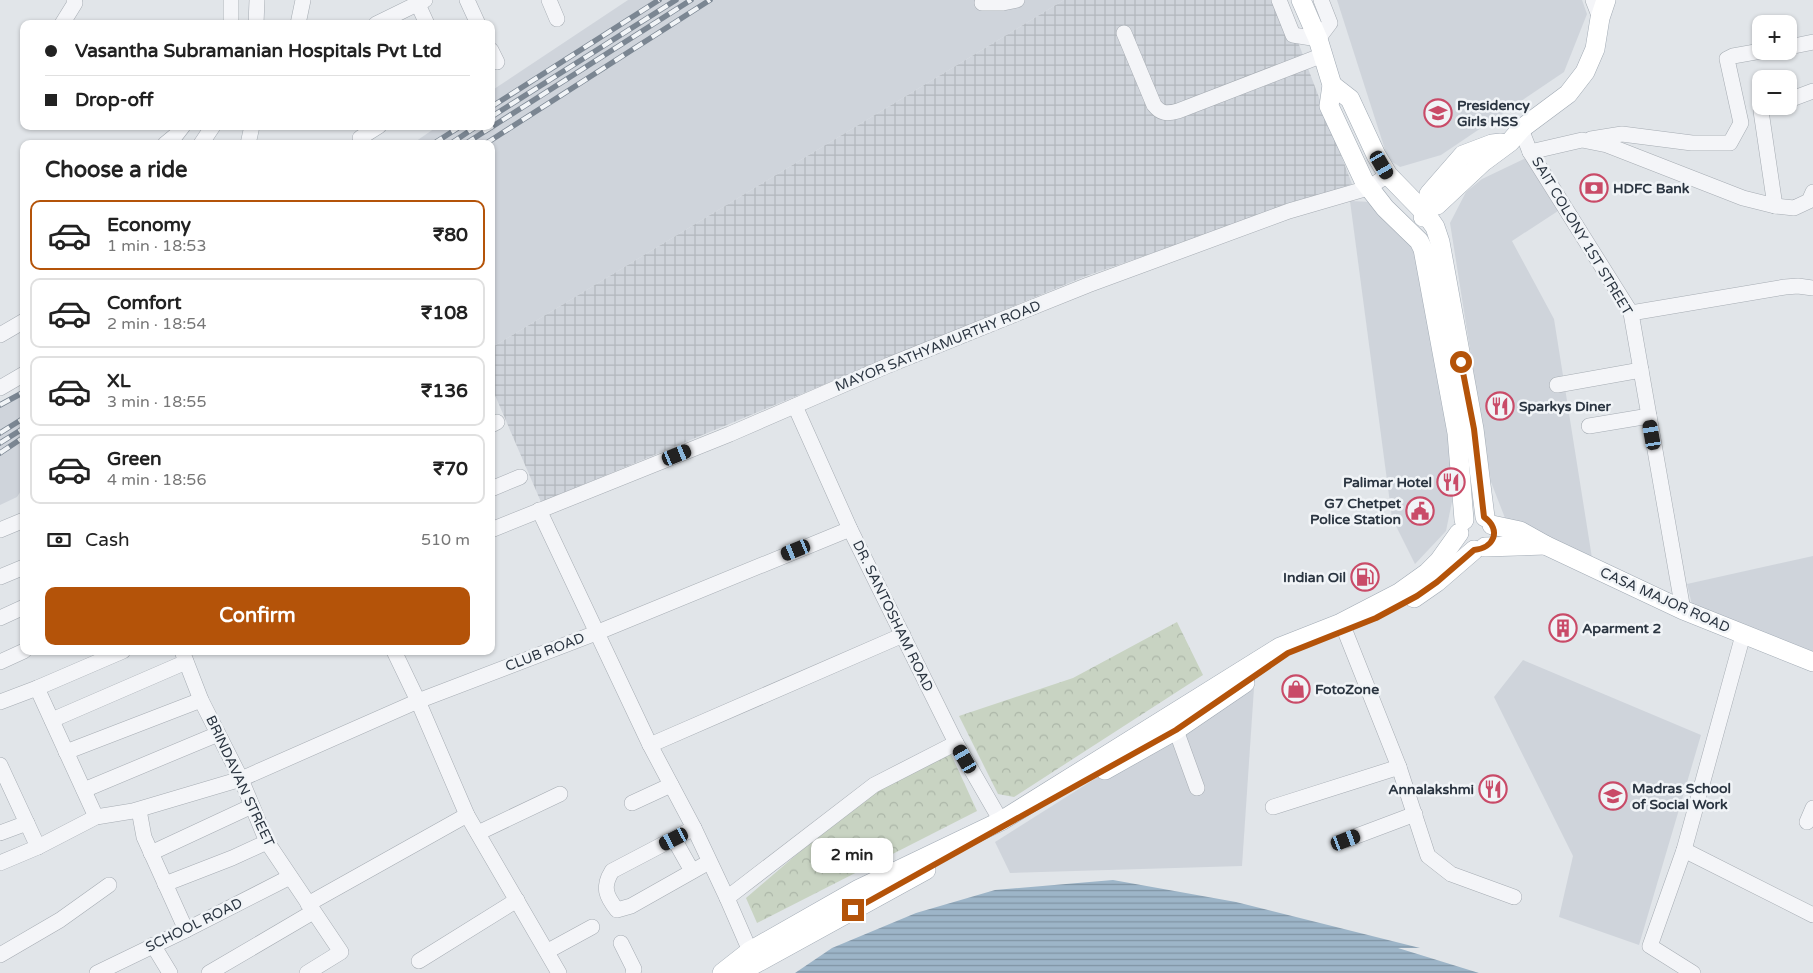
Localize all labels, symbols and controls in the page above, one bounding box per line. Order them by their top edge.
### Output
map controls [1752,15,1797,115]
button: + [1752,15,1797,60]
text: Vasantha Subramanian Hospitals Pvt Ltd [75,40,442,62]
button: − [1752,70,1797,115]
text: Drop-off [75,89,154,111]
place label: Presidency Girls HSS [1457,97,1530,130]
school or university icon: Presidency Girls HSS [1423,98,1453,128]
car [1368,148,1395,182]
street label: SAIT COLONY 1ST STREET [1528,154,1636,319]
text: Choose a ride [45,157,188,183]
bank icon: HDFC Bank [1579,173,1609,203]
place label: HDFC Bank [1613,180,1690,197]
icon: car [47,213,92,258]
text: Economy [107,214,191,236]
text: ₹80 [433,224,468,246]
text: 1 min · 18:53 [107,236,206,256]
icon: car [47,291,92,336]
text: Comfort [107,292,181,314]
street label: MAYOR SATHYAMURTHY ROAD [833,297,1043,395]
text: ₹108 [421,302,468,324]
text: 2 min · 18:54 [107,314,206,334]
route start [1450,351,1472,373]
icon: car [47,369,92,414]
text: XL [107,370,131,392]
text: ₹136 [421,380,468,402]
restaurant icon: Sparkys Diner [1485,391,1515,421]
text: 3 min · 18:55 [107,392,206,412]
place label: Sparkys Diner [1519,398,1611,415]
car [1642,419,1661,451]
car [660,442,693,468]
icon: car [47,447,92,492]
text: Green [107,448,161,470]
text: ₹70 [433,458,468,480]
restaurant icon: Palimar Hotel [1436,467,1466,497]
text: 4 min · 18:56 [107,470,206,490]
place label: Palimar Hotel [1343,474,1432,491]
place label: G7 Chetpet Police Station [1310,495,1402,528]
public building icon: G7 Chetpet Police Station [1405,496,1435,526]
icon: cash [45,526,73,554]
text: Cash [85,529,130,551]
text: 510 m [421,530,470,550]
car [779,537,812,563]
street label: DR. SANTOSHAM ROAD [849,537,937,695]
fuel station icon: Indian Oil [1350,562,1380,592]
street label: CASA MAJOR ROAD [1597,564,1733,636]
place label: Indian Oil [1283,569,1346,586]
button: Confirm [45,587,470,645]
building icon: Aparment 2 [1548,613,1578,643]
place label: Aparment 2 [1582,620,1662,637]
street label: CLUB ROAD [503,629,587,675]
shop icon: FotoZone [1281,674,1311,704]
place label: FotoZone [1315,681,1379,698]
street label: BRINDAVAN STREET [202,713,278,850]
car [951,742,978,776]
restaurant icon: Annalakshmi [1478,774,1508,804]
place label: Madras School of Social Work [1632,780,1731,813]
place label: Annalakshmi [1388,781,1474,798]
school or university icon: Madras School of Social Work [1598,781,1628,811]
car [657,826,690,852]
car [1329,828,1362,852]
callout: 2 min [812,838,894,872]
text: 2 min [831,845,873,865]
street label: SCHOOL ROAD [143,894,245,956]
route end [842,899,864,921]

